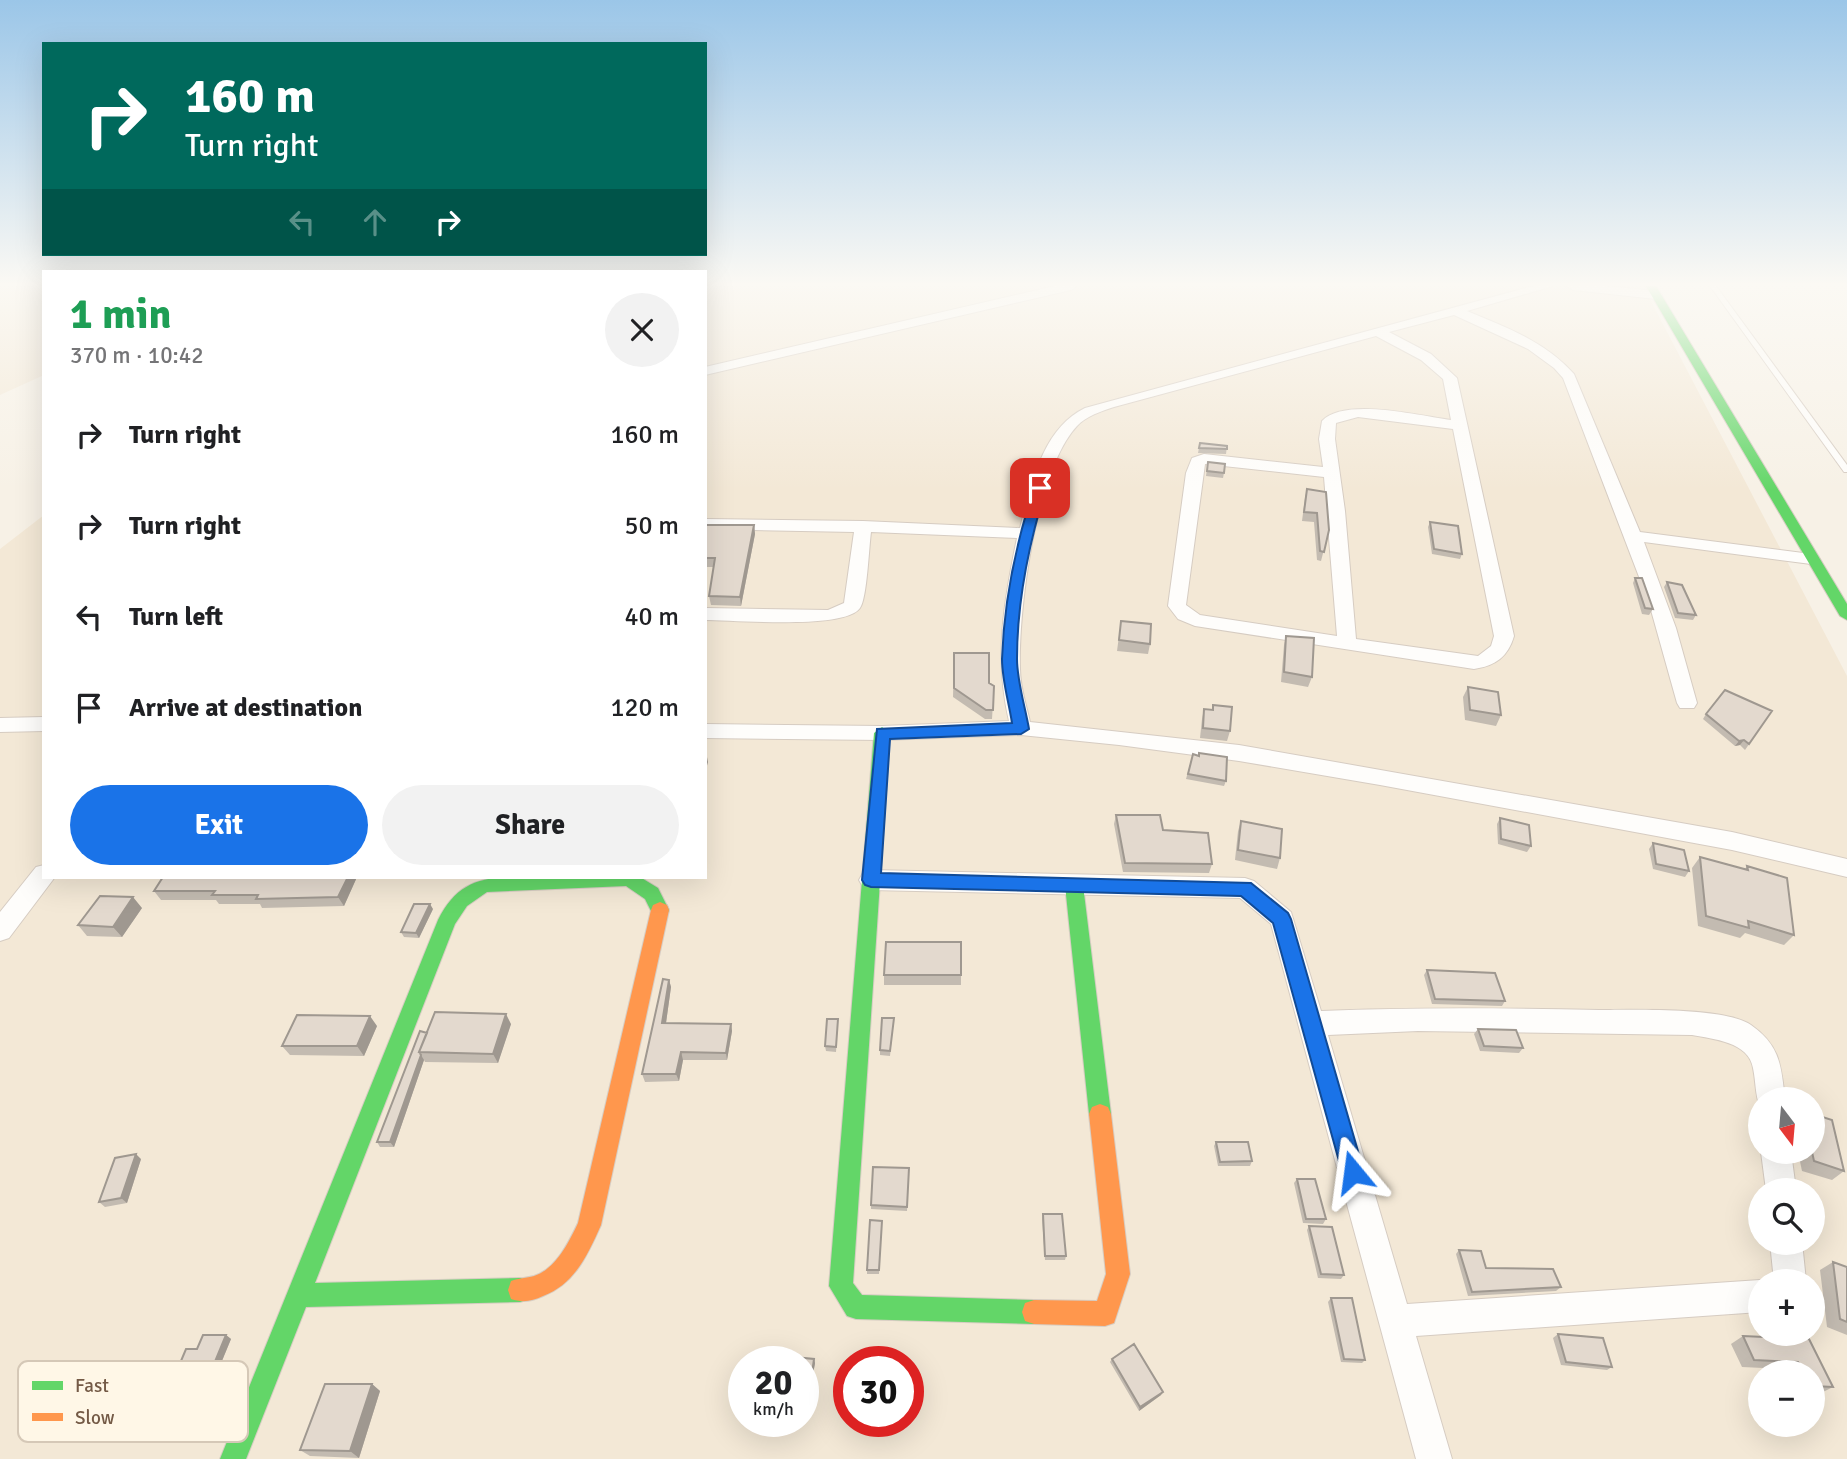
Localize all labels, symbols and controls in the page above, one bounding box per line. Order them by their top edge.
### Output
text: 160 m [185,66,315,126]
icon: right [70,70,161,161]
text: Turn right [185,126,318,165]
icon: left [283,203,321,241]
icon: ahead [356,203,394,241]
icon: right [429,203,467,241]
text: 1 min [70,289,171,340]
button: close [605,293,679,367]
text: 370 m · 10:42 [70,341,204,370]
icon: right [70,416,108,454]
text: Turn right [129,419,241,451]
text: 160 m [610,419,679,451]
pin [1010,458,1070,518]
icon: arrive [1021,469,1059,507]
icon: right [70,507,108,545]
text: Turn right [129,510,241,542]
text: 50 m [624,510,679,542]
icon: left [70,598,108,636]
text: Turn left [129,601,223,633]
text: 40 m [624,601,679,633]
icon: arrive [70,689,108,727]
text: Arrive at destination [129,692,362,724]
text: 120 m [610,692,679,724]
button: Exit [70,785,368,865]
button: Share [382,785,679,865]
north arrow [1748,1087,1825,1164]
map controls [1748,1087,1825,1437]
position arrow [1316,1135,1390,1209]
button: search [1748,1178,1825,1255]
button: + [1748,1269,1825,1346]
speed limit sign: 30 [833,1346,924,1437]
button: − [1748,1360,1825,1437]
legend [18,1361,248,1442]
text: 20 [755,1361,792,1404]
text: Fast [75,1374,109,1398]
text: km/h [753,1398,794,1420]
text: Slow [75,1406,115,1430]

